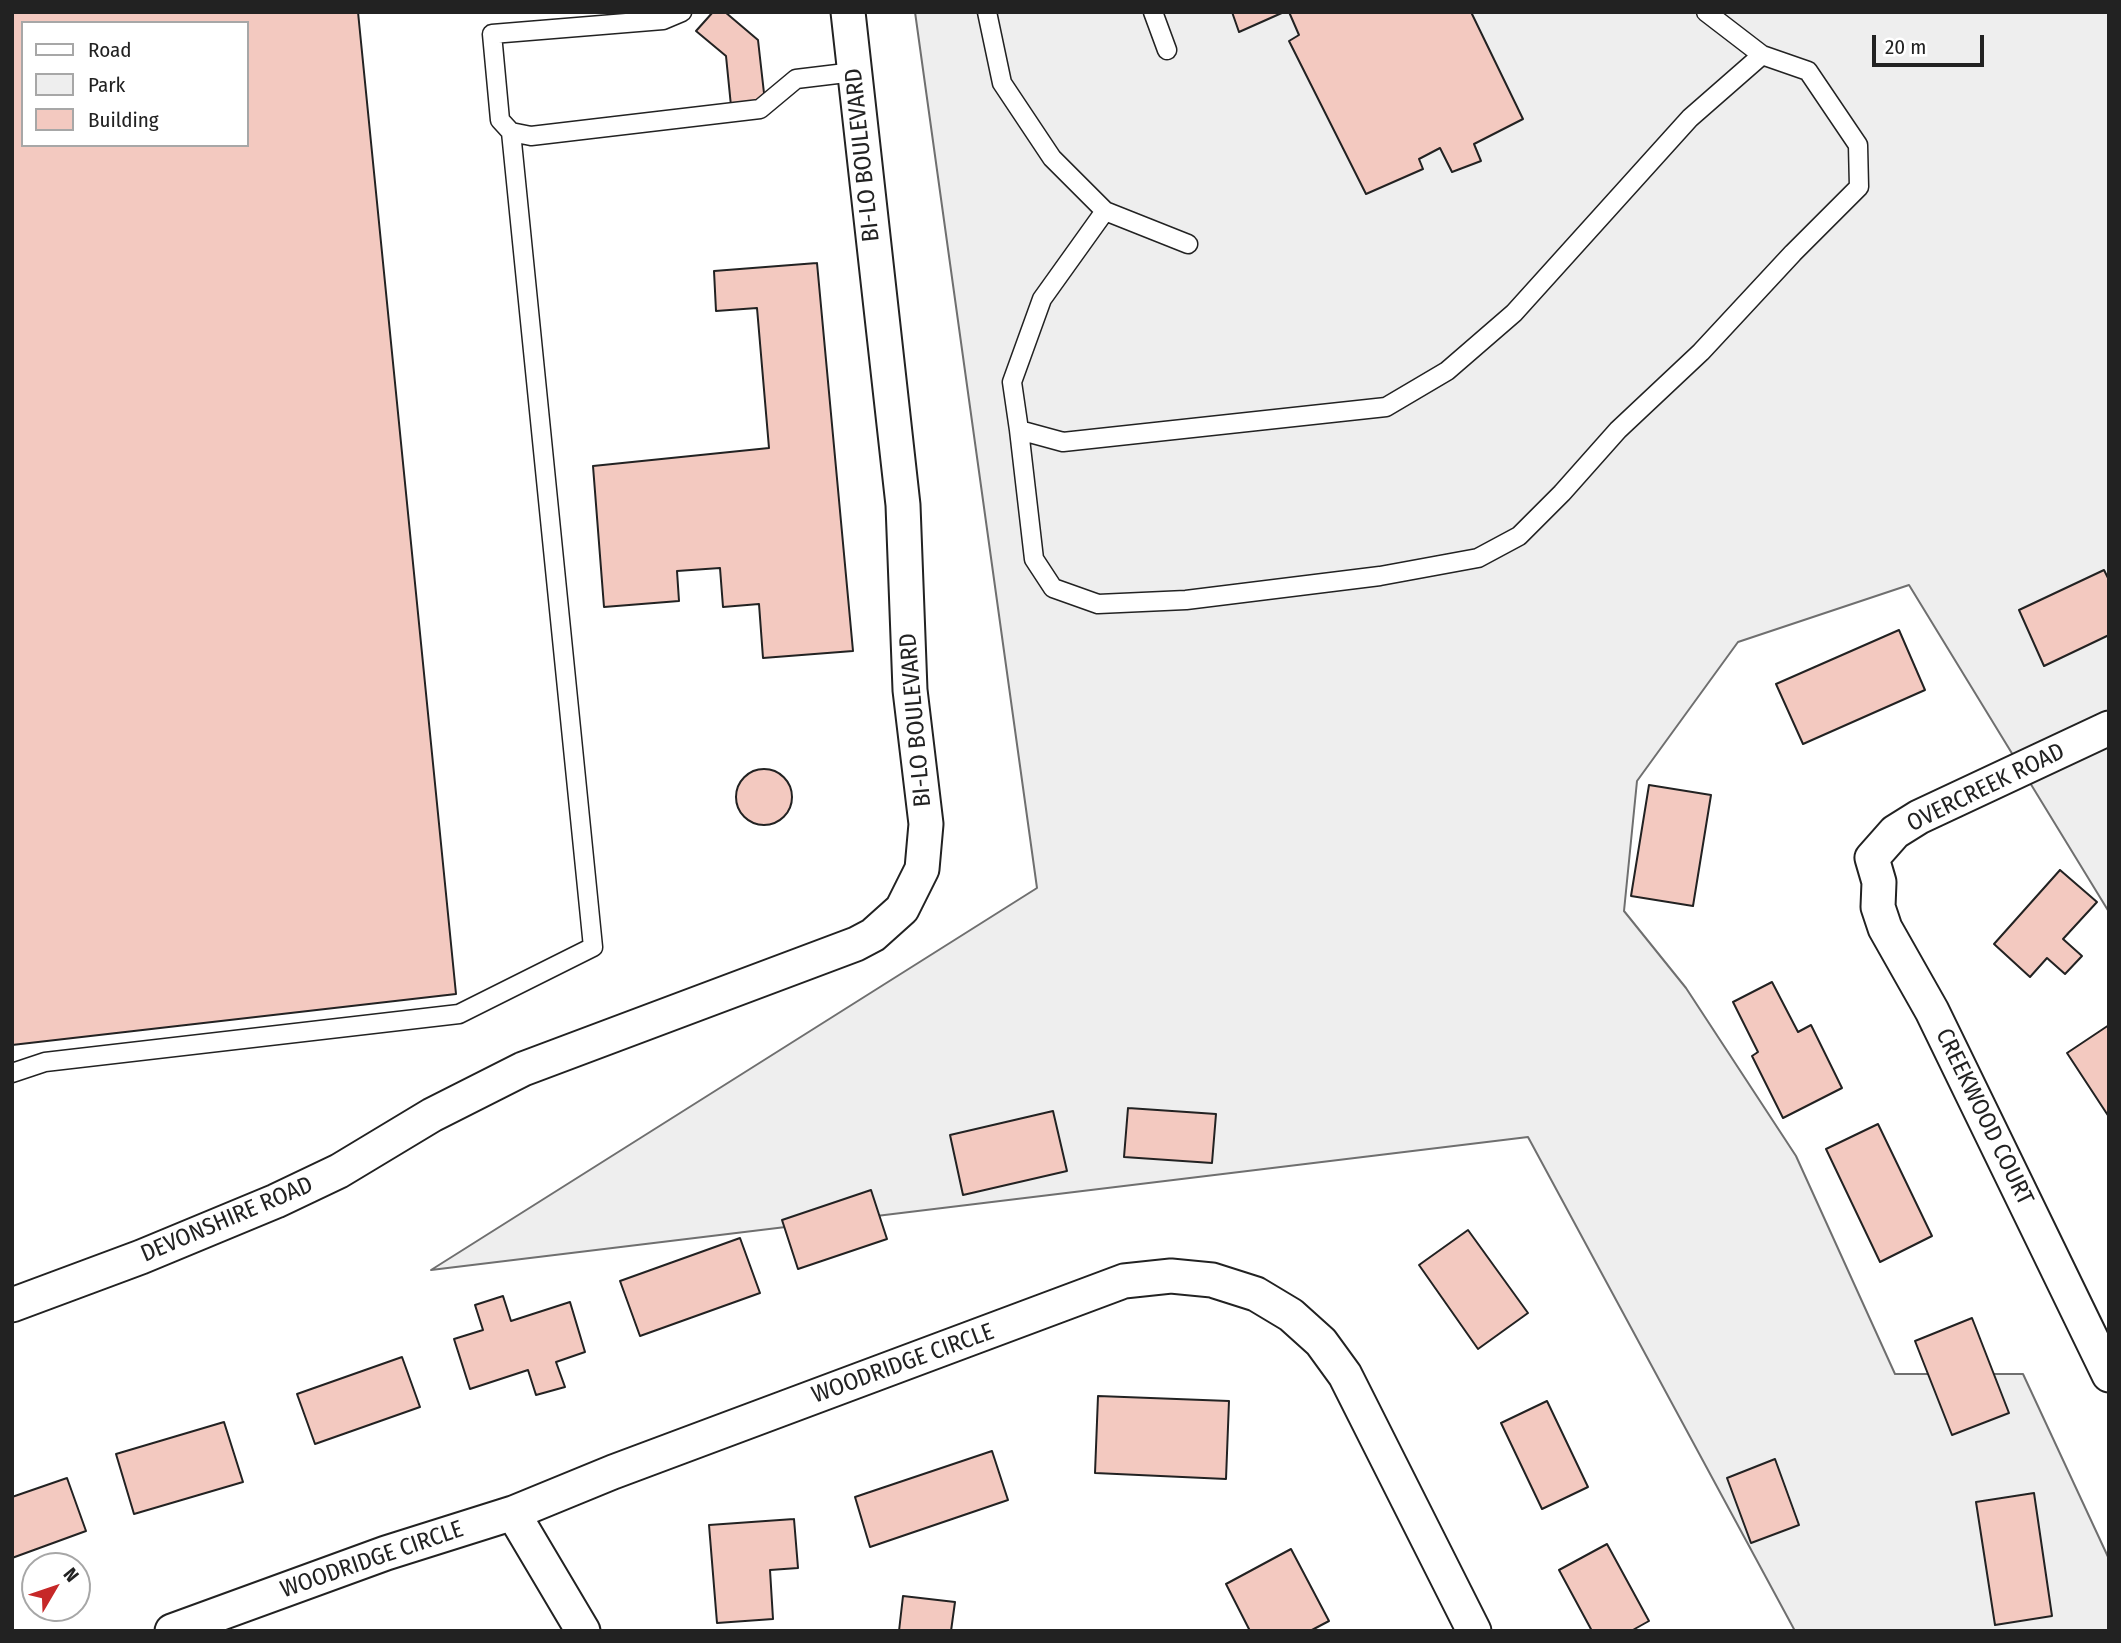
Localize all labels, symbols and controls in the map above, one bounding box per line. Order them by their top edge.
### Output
legend [21,21,248,147]
scale bar [1876,21,1988,65]
text: 20 m [1885,34,1926,60]
text: Road [88,37,132,63]
street label: BI-LO BOULEVARD [840,67,886,243]
text: Park [88,72,125,98]
text: Building [88,107,159,133]
street label: BI-LO BOULEVARD [894,632,938,808]
street label: OVERCREEK ROAD [1903,737,2069,839]
street label: CREEKWOOD COURT [1929,1024,2039,1210]
street label: DEVONSHIRE ROAD [137,1171,317,1269]
street label: WOODRIDGE CIRCLE [808,1318,998,1410]
street label: WOODRIDGE CIRCLE [277,1515,467,1605]
north arrow [21,1552,91,1622]
text: N [59,1563,84,1586]

